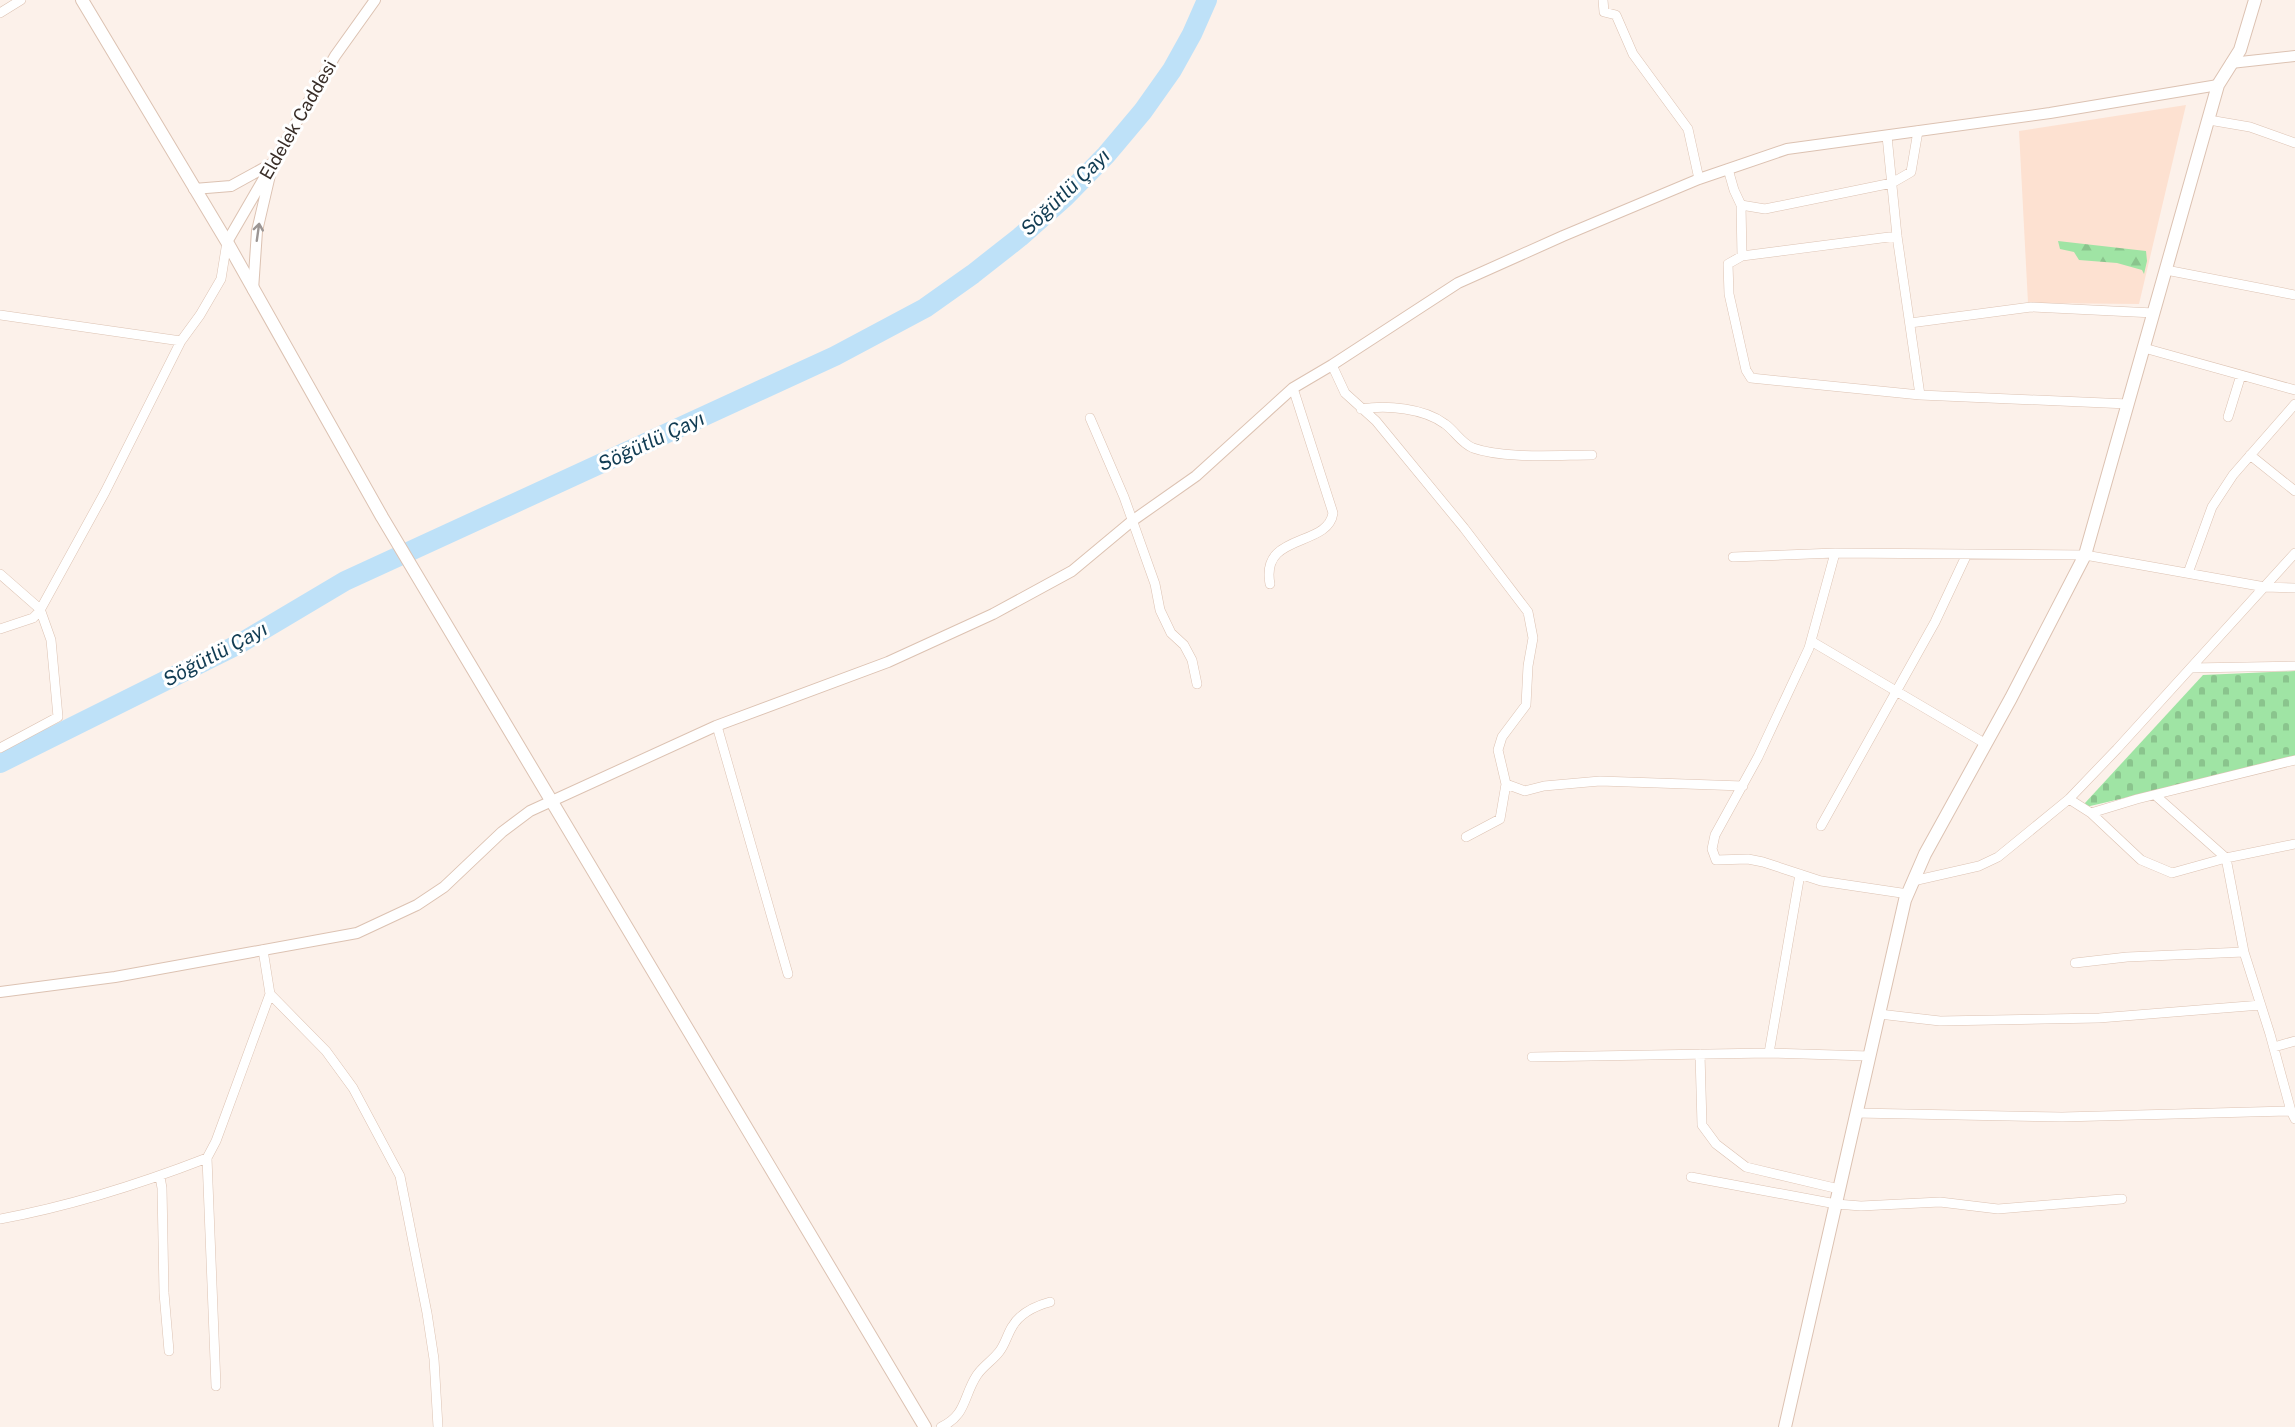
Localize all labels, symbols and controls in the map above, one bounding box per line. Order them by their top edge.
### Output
street label: Eldelek Caddesi [255,56,340,183]
water label: Söğütlü Çayı [1015,144,1115,240]
one-way arrow [252,222,263,242]
water label: Söğütlü Çayı [594,406,708,476]
water label: Söğütlü Çayı [159,616,271,691]

